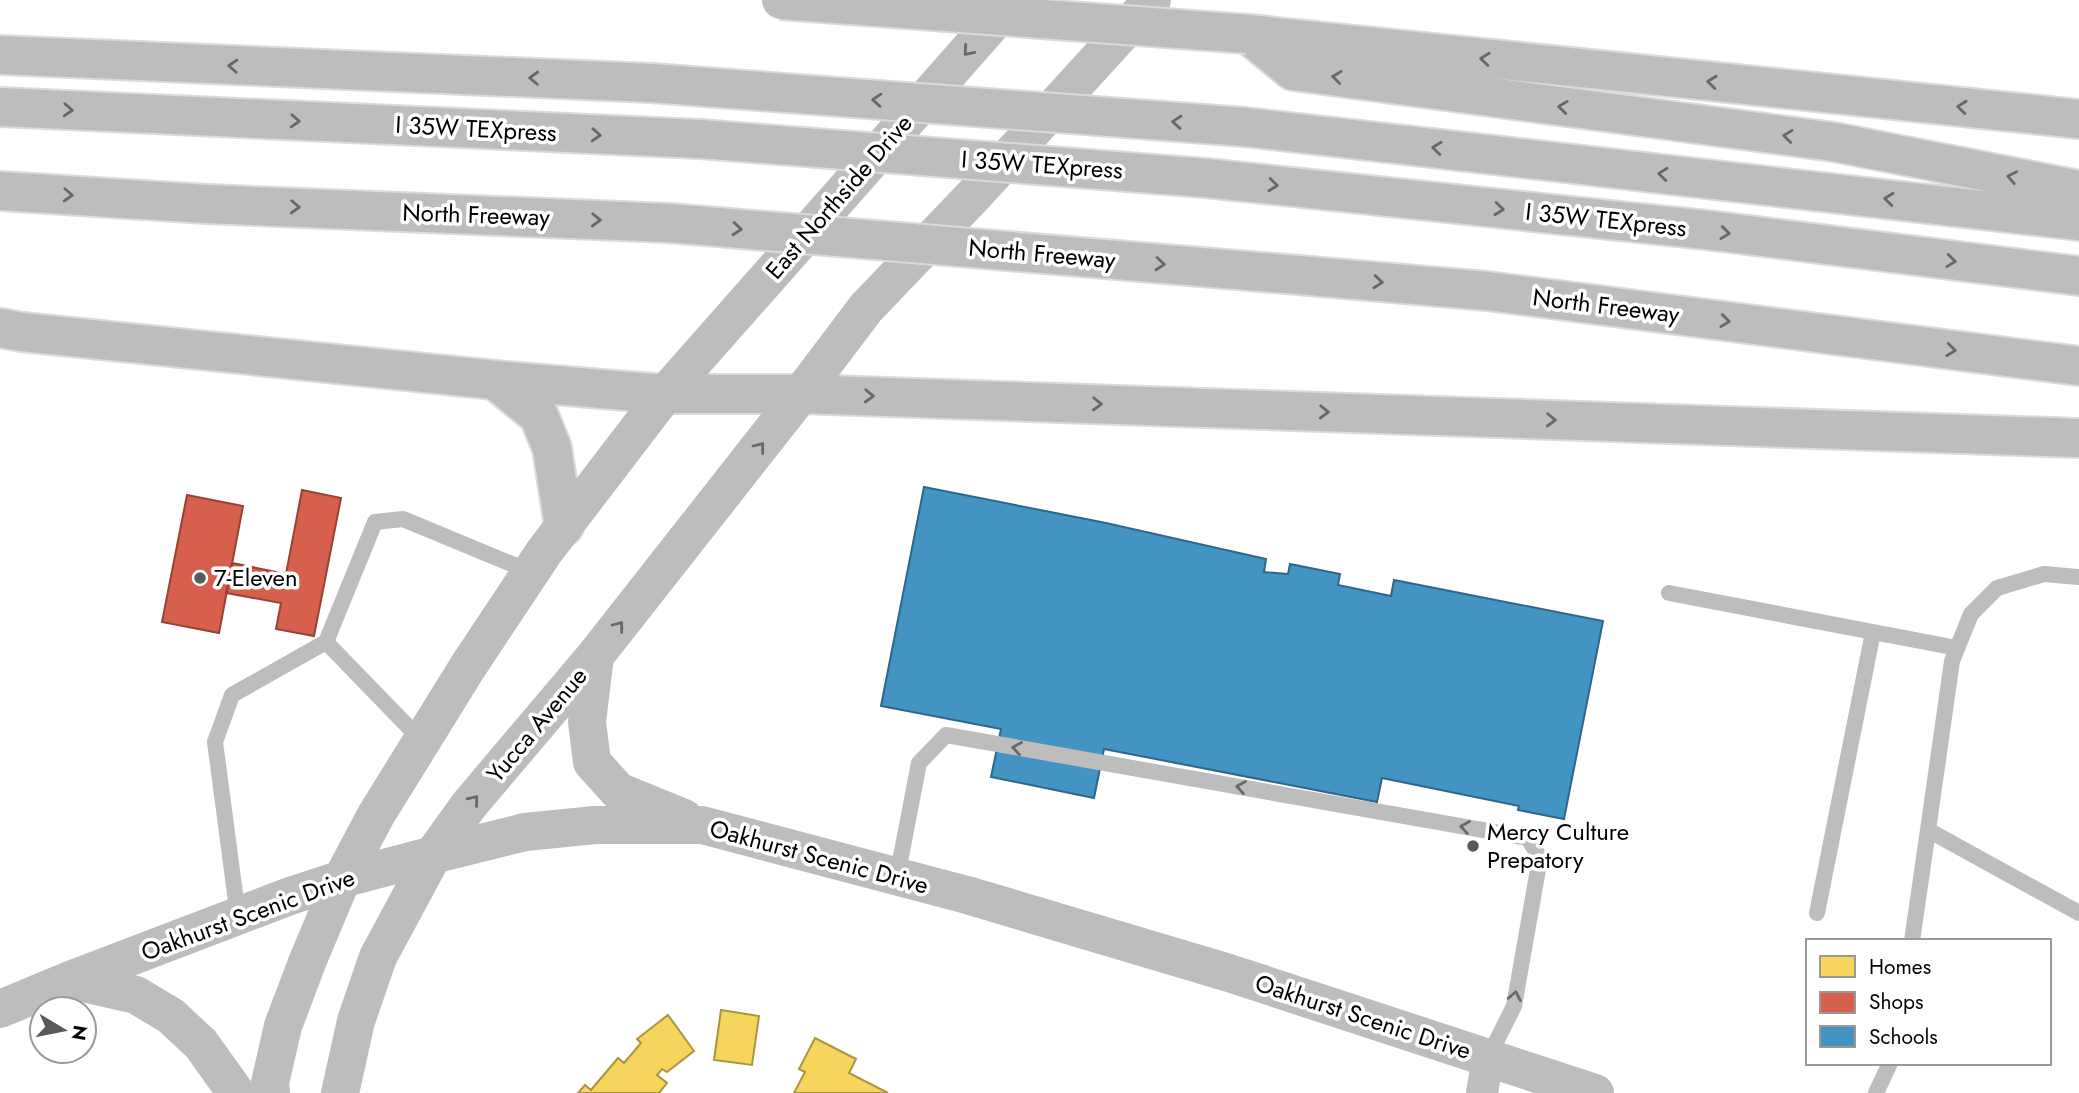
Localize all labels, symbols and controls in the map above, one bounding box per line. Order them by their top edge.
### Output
one-way arrow [964,43,976,56]
one-way arrow [1480,51,1491,66]
one-way arrow [227,58,238,73]
one-way arrow [1331,70,1343,85]
one-way arrow [528,71,539,86]
one-way arrow [1706,74,1717,89]
one-way arrow [871,93,882,108]
one-way arrow [1557,99,1568,114]
one-way arrow [1957,100,1968,115]
one-way arrow [63,103,74,118]
street label: I 35W TEXpress [394,107,558,150]
street label: East Northside Drive [757,107,920,287]
one-way arrow [290,113,301,128]
one-way arrow [1171,115,1182,130]
one-way arrow [591,127,602,142]
one-way arrow [1782,129,1794,144]
street label: I 35W TEXpress [960,141,1124,188]
one-way arrow [1432,141,1443,156]
one-way arrow [1658,167,1669,182]
one-way arrow [2006,170,2018,185]
one-way arrow [1268,177,1279,192]
one-way arrow [63,188,74,203]
one-way arrow [1884,192,1895,207]
street label: North Freeway [402,194,551,235]
street label: I 35W TEXpress [1524,194,1688,245]
one-way arrow [290,200,301,215]
one-way arrow [1493,201,1505,216]
one-way arrow [591,213,602,228]
one-way arrow [732,221,743,236]
one-way arrow [1719,225,1731,240]
street label: North Freeway [967,230,1117,277]
one-way arrow [1945,253,1957,268]
one-way arrow [1154,256,1165,271]
one-way arrow [1372,274,1383,289]
street label: North Freeway [1531,279,1682,332]
one-way arrow [1719,314,1731,329]
one-way arrow [1945,342,1957,357]
one-way arrow [864,389,875,404]
one-way arrow [1091,396,1102,411]
one-way arrow [1319,404,1330,419]
one-way arrow [1546,412,1557,427]
one-way arrow [751,442,764,454]
place label: 7-Eleven [214,560,298,595]
marker: 7-Eleven [192,570,208,586]
one-way arrow [611,621,624,633]
street label: Yucca Avenue [478,660,595,790]
one-way arrow [1011,741,1023,756]
one-way arrow [1235,780,1247,795]
one-way arrow [465,796,478,808]
street label: Oakhurst Scenic Drive [706,810,932,903]
place label: Mercy Culture Prepatory [1487,814,1629,877]
one-way arrow [1459,820,1471,835]
marker: Mercy Culture Prepatory [1465,838,1481,854]
street label: Oakhurst Scenic Drive [136,860,360,969]
legend [1806,939,2051,1065]
text: Homes [1869,952,1931,982]
street label: Oakhurst Scenic Drive [1251,965,1476,1068]
text: Shops [1869,987,1923,1017]
one-way arrow [1507,990,1522,1002]
north arrow [28,995,98,1065]
text: Schools [1869,1022,1938,1052]
text: N [65,1023,94,1043]

